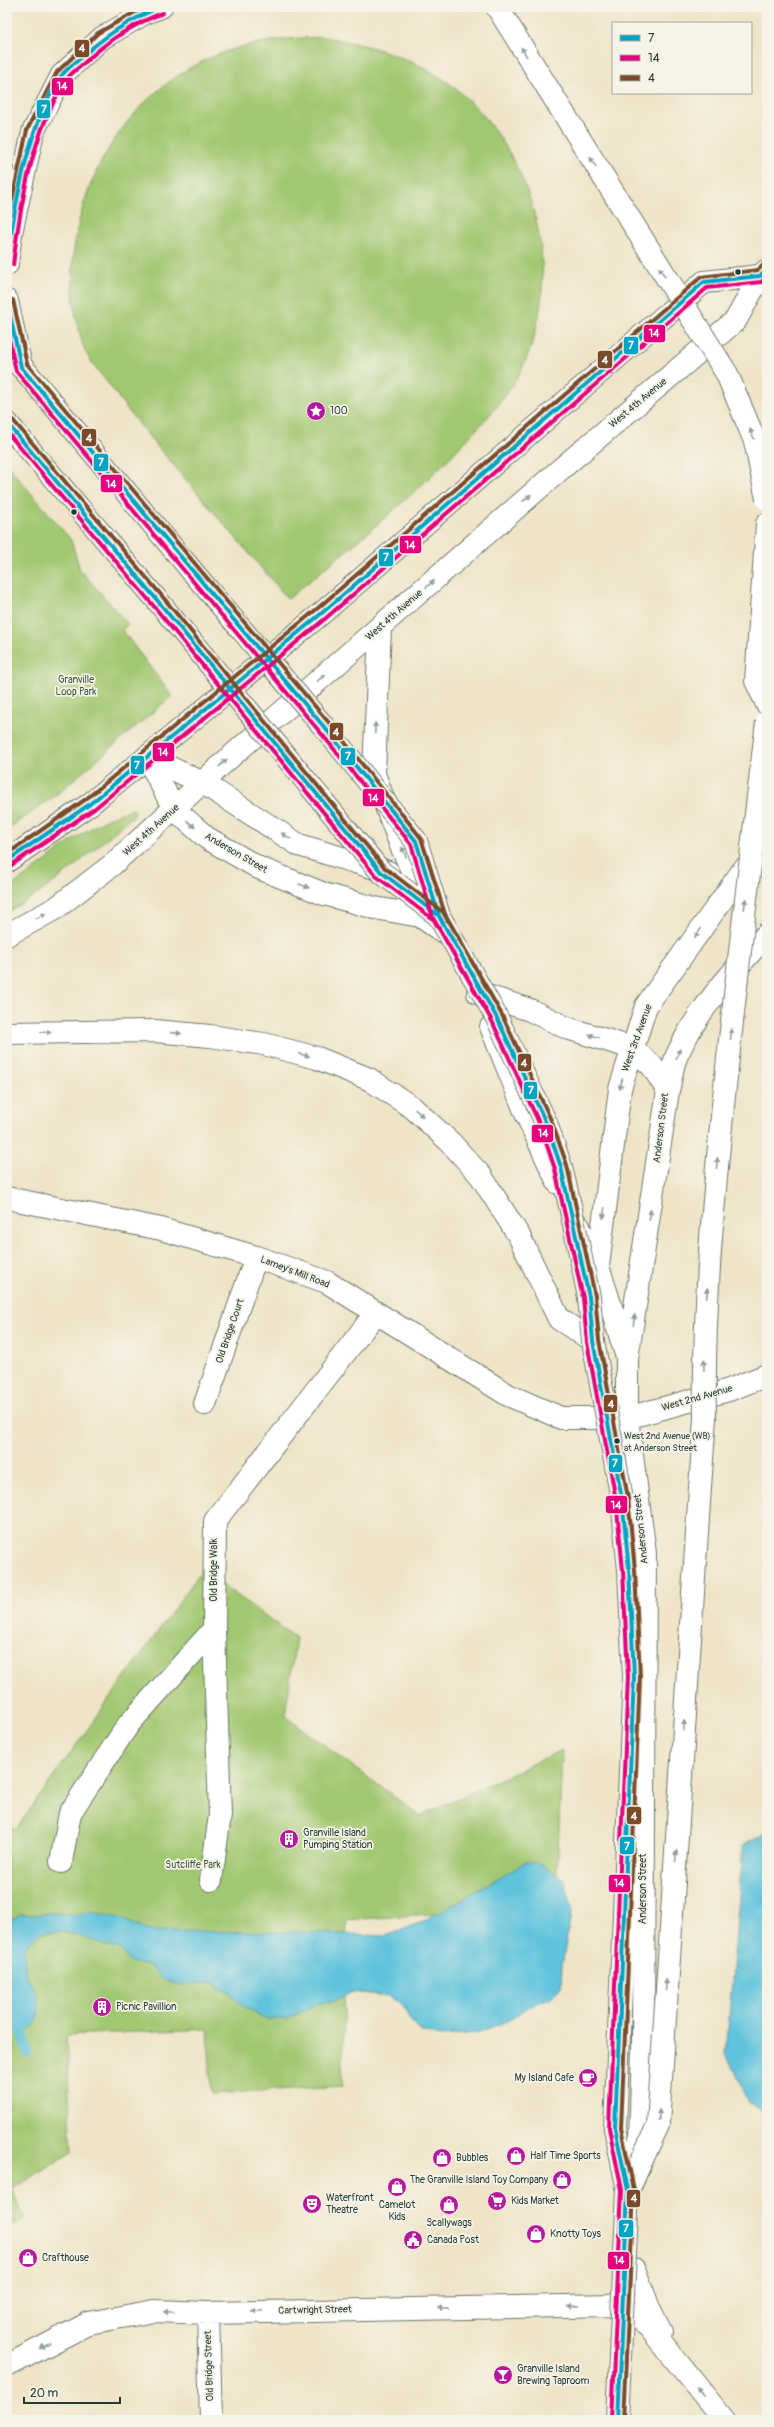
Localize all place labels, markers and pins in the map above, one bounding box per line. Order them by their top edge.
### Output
unlabelled marker [733,267,743,277]
place icon: 100 [305,400,327,422]
place label: 100 [330,405,348,417]
unlabelled marker [69,507,79,517]
place label: West 2nd Avenue (WB) at Anderson Street [624,1431,711,1454]
marker: West 2nd Avenue (WB) at Anderson Street [612,1436,622,1446]
place label: Granville Island Pumping Station [303,1827,373,1851]
building icon: Granville Island Pumping Station [278,1828,300,1850]
building icon: Picnic Pavillion [91,1996,113,2018]
place label: Picnic Pavillion [116,2001,177,2013]
cafe icon: My Island Cafe [577,2067,599,2089]
place label: My Island Cafe [514,2072,574,2084]
shop icon: Half Time Sports [505,2145,527,2167]
shop icon: Bubbles [431,2147,453,2169]
place label: Half Time Sports [530,2150,601,2162]
place label: Bubbles [456,2152,489,2164]
shop icon: The Granville Island Toy Company [551,2169,573,2191]
place label: The Granville Island Toy Company [410,2174,549,2186]
shop icon: Camelot Kids [386,2176,408,2198]
supermarket icon: Kids Market [486,2190,508,2212]
place label: Waterfront Theatre [326,2192,375,2216]
theatre icon: Waterfront Theatre [301,2193,323,2215]
shop icon: Scallywags [438,2194,460,2216]
place label: Kids Market [511,2195,560,2207]
place label: Camelot Kids [379,2199,416,2223]
place label: Scallywags [426,2217,472,2229]
shop icon: Knotty Toys [525,2223,547,2245]
place label: Knotty Toys [550,2228,601,2240]
public building icon: Canada Post [402,2229,424,2251]
place label: Canada Post [427,2234,480,2246]
shop icon: Crafthouse [17,2247,39,2269]
place label: Crafthouse [42,2252,89,2264]
place label: Granville Island Brewing Taproom [517,2363,589,2387]
bar icon: Granville Island Brewing Taproom [492,2364,514,2386]

